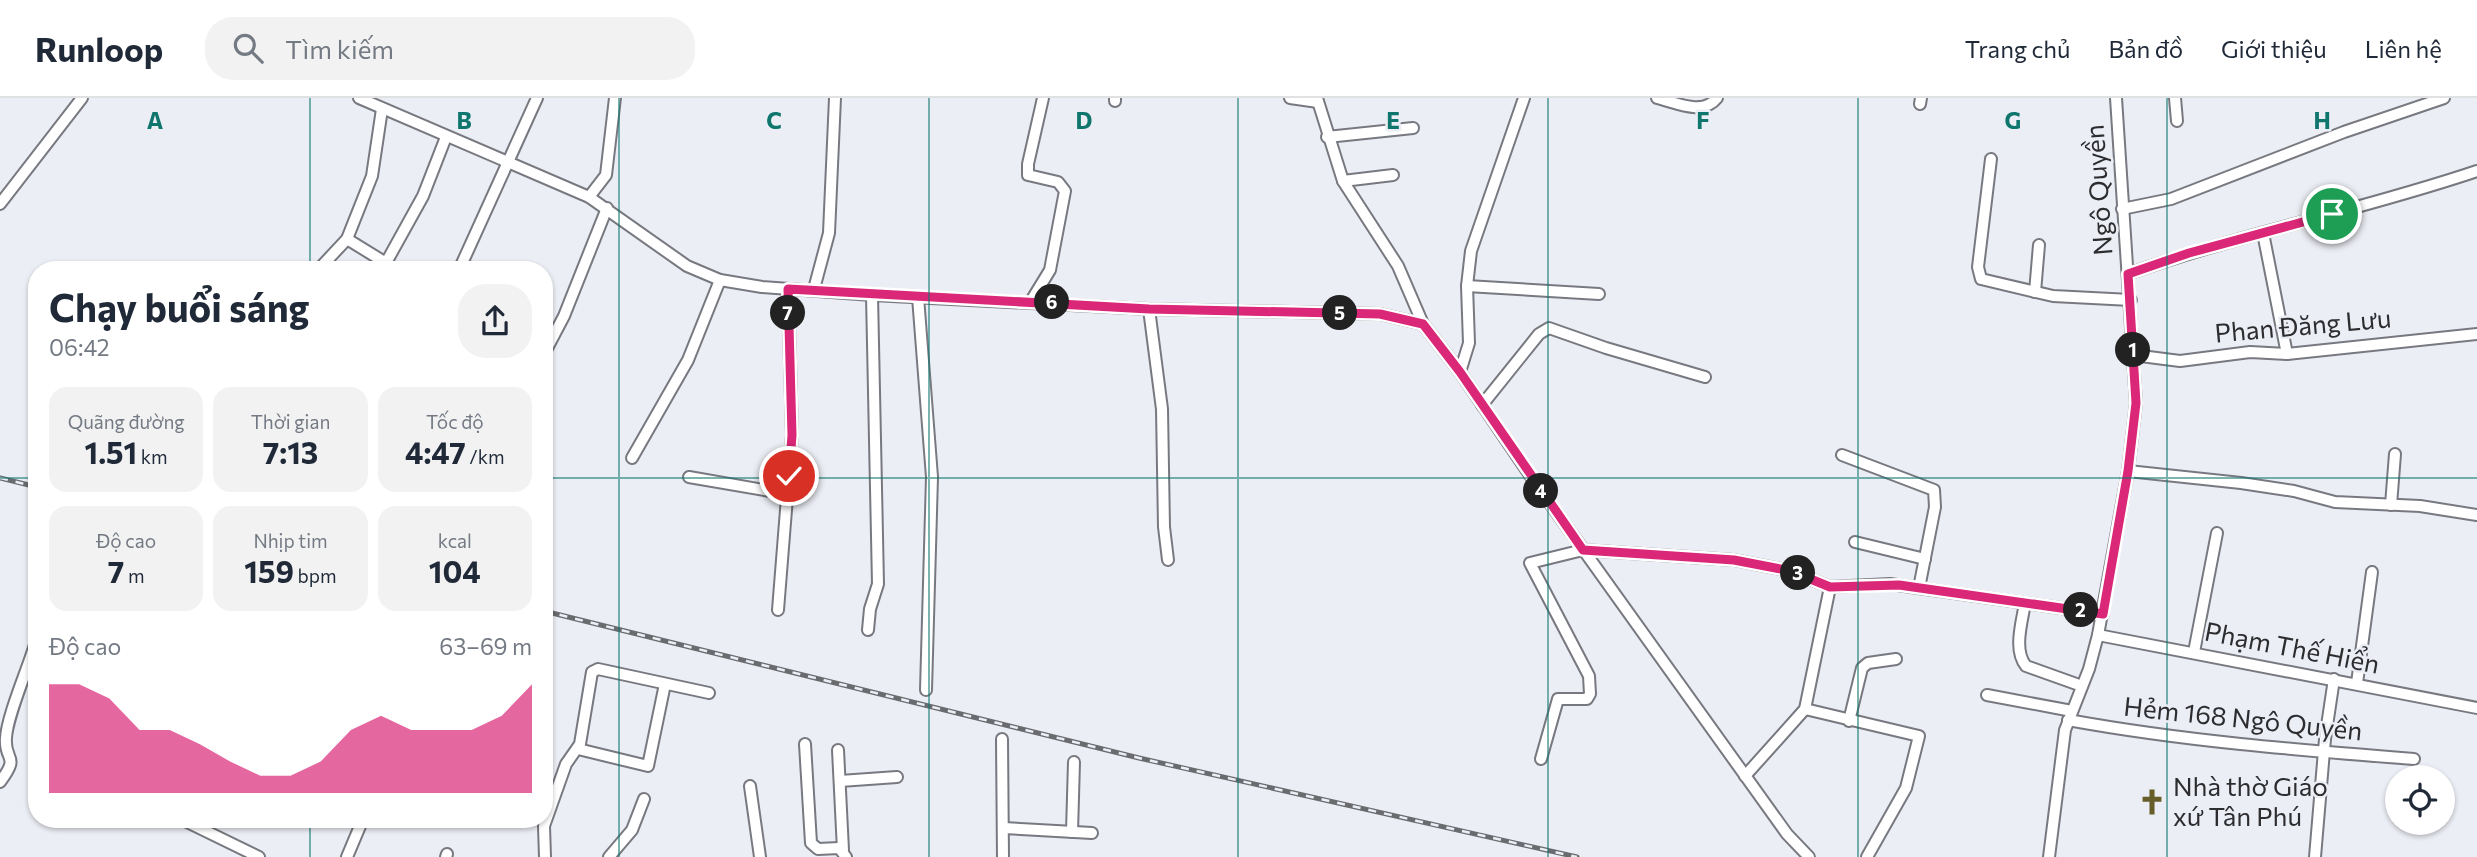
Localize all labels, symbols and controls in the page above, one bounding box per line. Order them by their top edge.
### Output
search box [205,17,695,80]
text: Runloop [35,28,163,69]
icon: search [229,29,267,67]
text: Tìm kiếm [285,33,394,64]
text: Trang chủ [1965,34,2071,63]
text: Bản đồ [2109,34,2183,63]
text: Giới thiệu [2221,34,2327,63]
text: Liên hệ [2365,34,2442,63]
text: A [147,106,164,134]
text: B [456,106,472,134]
text: C [766,106,782,134]
text: D [1076,106,1093,134]
text: E [1386,106,1400,134]
text: F [1696,106,1710,134]
text: G [2005,106,2021,134]
text: H [2313,106,2331,134]
street label: Ngô Quyền [2077,124,2118,257]
pin [2302,184,2362,244]
icon: arrive [2313,195,2351,233]
text: Chạy buổi sáng [49,283,310,330]
button: share [458,284,532,358]
pin: 6 [1034,284,1070,320]
text: 6 [1046,290,1057,313]
pin: 7 [770,296,806,330]
pin: 5 [1322,296,1358,330]
text: 7 [782,301,793,324]
text: 5 [1334,301,1345,324]
street label: Phan Đăng Lưu [2213,301,2393,348]
pin: 1 [2116,332,2150,368]
text: 06:42 [49,333,110,361]
text: 1 [2128,338,2137,361]
text: Quãng đường [68,410,185,433]
text: Thời gian [251,410,330,433]
text: Tốc độ [426,410,484,433]
text: 1.51 [85,433,137,470]
text: 7:13 [263,433,318,470]
text: 4:47 [405,433,466,470]
text: km [137,445,168,468]
text: /km [466,445,505,468]
pin [759,446,819,506]
icon: check [770,457,808,495]
pin: 4 [1524,474,1558,508]
text: 4 [1535,479,1546,502]
text: Độ cao [96,529,156,552]
text: Nhịp tim [253,529,328,552]
text: kcal [438,529,472,552]
text: 7 [108,552,124,589]
text: 159 [244,552,294,589]
text: 104 [429,552,481,589]
pin: 3 [1780,556,1815,590]
text: 3 [1792,561,1803,584]
text: m [124,564,145,587]
text: bpm [294,564,337,587]
pin: 2 [2064,592,2098,628]
text: 2 [2075,598,2086,621]
street label: Phạm Thế Hiển [2202,614,2382,679]
text: Độ cao [49,632,121,660]
text: 63–69 m [439,632,532,660]
street label: Hẻm 168 Ngô Quyền [2122,690,2364,745]
map controls [2385,765,2455,835]
button: locate [2385,765,2455,835]
place label: Nhà thờ Giáo xứ Tân Phú [2173,770,2328,831]
church icon: Nhà thờ Giáo xứ Tân Phú [2137,787,2167,817]

